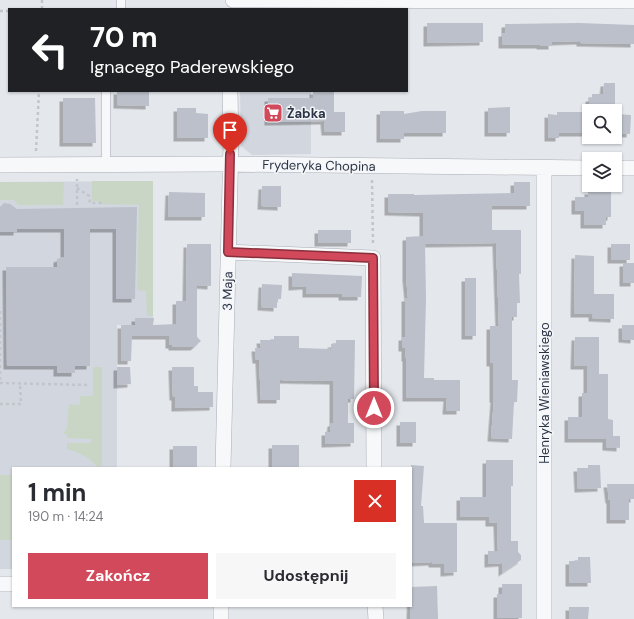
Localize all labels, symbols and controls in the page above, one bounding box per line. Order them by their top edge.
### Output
text: 70 m [90,19,158,56]
icon: left [24,24,76,76]
text: Ignacego Paderewskiego [90,55,294,79]
supermarket icon: Żabka [262,102,284,124]
map controls [582,104,622,192]
button: search [582,104,622,144]
place label: Żabka [287,105,326,122]
pin [213,113,247,154]
icon: arrive [219,119,241,141]
button: layers [582,152,622,192]
street label: Fryderyka Chopina [262,156,376,175]
street label: 3 Maja [219,271,236,311]
street label: Henryka Wieniawskiego [536,322,553,464]
position arrow [353,387,395,429]
text: 1 min [28,477,86,508]
button: close [354,480,396,522]
text: 190 m · 14:24 [28,508,103,525]
button: Zakończ [28,553,208,599]
button: Udostępnij [216,553,396,599]

